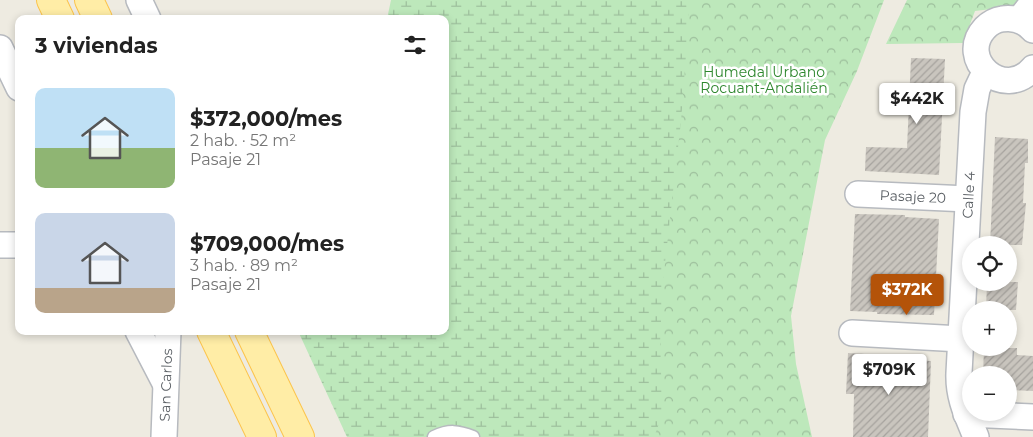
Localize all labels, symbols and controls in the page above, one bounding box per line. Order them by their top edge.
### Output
icon: filters [401,31,429,59]
text: 3 viviendas [35,33,158,58]
park label: Humedal Urbano Rocuant-Andalién [700,63,828,97]
pin: $442K [882,82,952,125]
text: $442K [890,89,944,108]
text: $372,000/mes [190,106,342,131]
icon: home [75,108,135,168]
text: 2 hab. · 52 m² [190,131,296,150]
text: Pasaje 21 [190,150,261,169]
street label: Calle 4 [958,170,979,219]
street label: Pasaje 20 [879,186,947,207]
text: $709,000/mes [190,231,344,256]
icon: home [75,233,135,293]
map controls [962,236,1017,421]
button: locate [962,236,1017,291]
text: 3 hab. · 89 m² [190,256,298,275]
pin: $372K [872,274,942,316]
text: Pasaje 21 [190,275,261,294]
text: $372K [882,280,932,299]
button: + [962,301,1017,356]
street label: San Carlos [156,348,176,422]
pin: $709K [854,354,924,396]
text: $709K [863,360,915,379]
button: − [962,366,1017,421]

